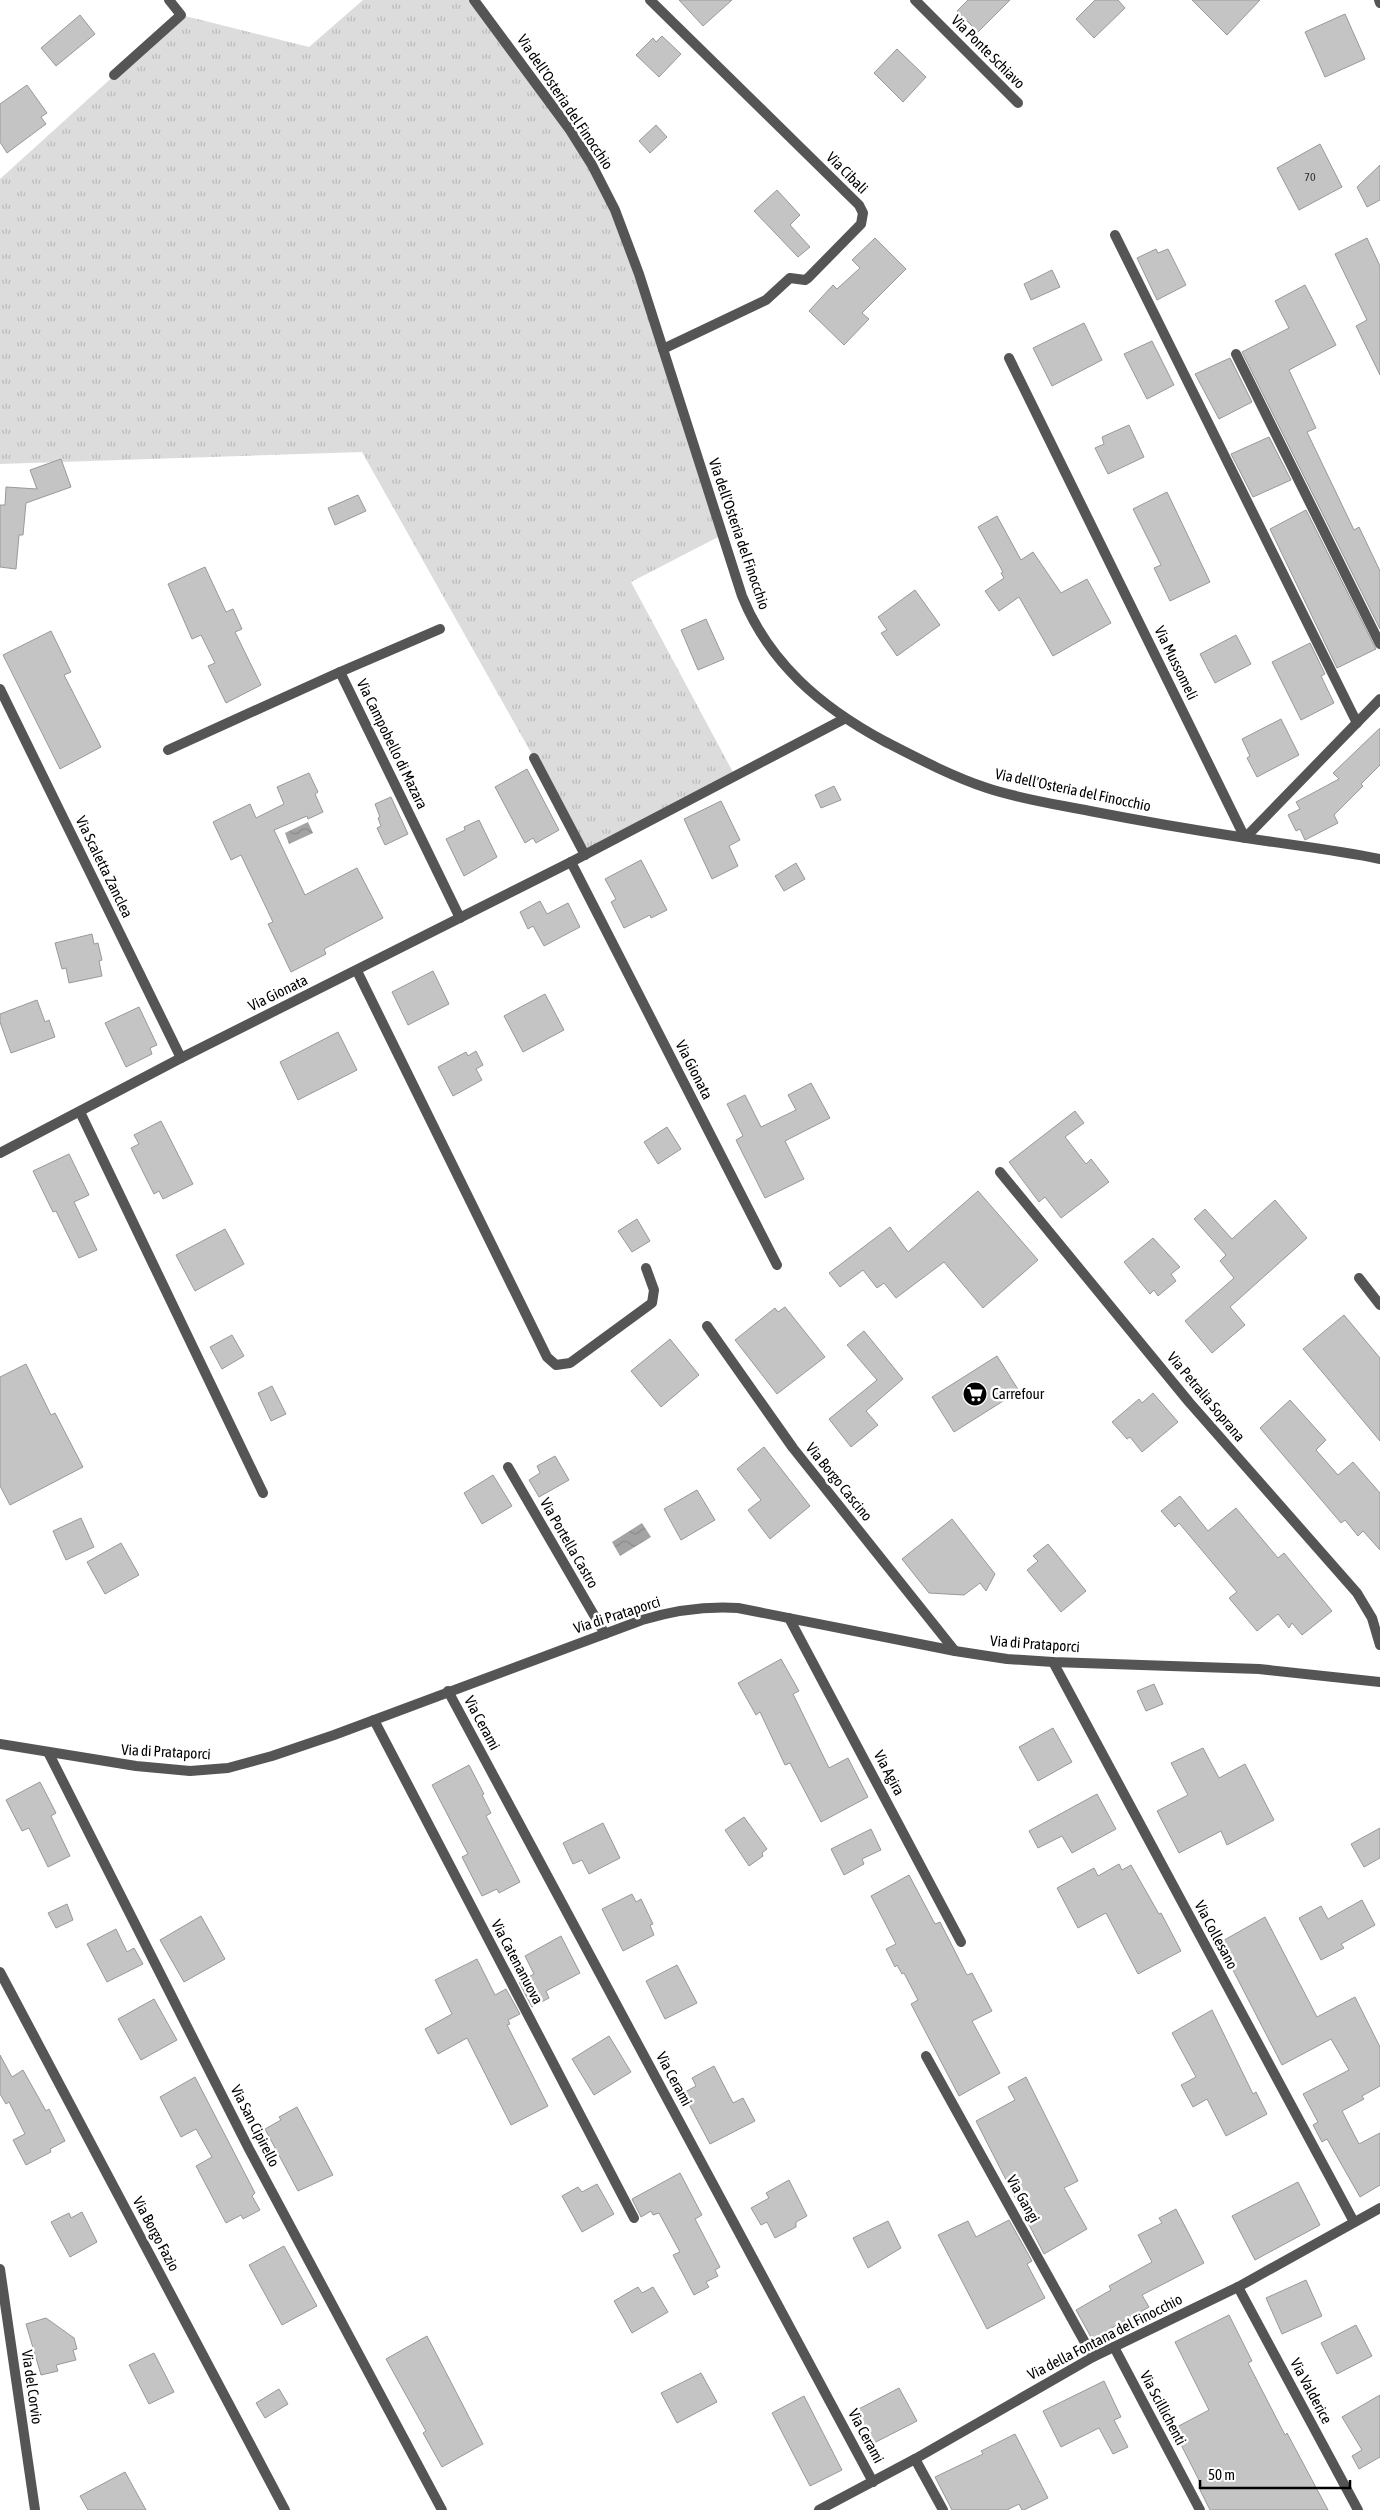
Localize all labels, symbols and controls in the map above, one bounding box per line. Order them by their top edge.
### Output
street label: Via Ponte Schiavo [948,11,1029,92]
street label: Via dell'Osteria del Finocchio [514,31,617,172]
street label: Via Cibali [823,148,872,197]
house number: 70 [1304,170,1316,184]
street label: Via dell'Osteria del Finocchio [706,456,773,612]
street label: Via Mussomeli [1151,623,1202,702]
street label: Via Campobello di Mazara [354,676,431,812]
street label: Via dell'Osteria del Finocchio [994,765,1153,814]
street label: Via Scaletta Zanclea [72,813,136,920]
street label: Via Gionata [245,971,310,1014]
street label: Via Gionata [672,1037,717,1102]
street label: Via Petralia Soprana [1164,1348,1249,1445]
supermarket icon: Carrefour [962,1381,988,1407]
place label: Carrefour [992,1385,1045,1402]
street label: Via Borgo Cascino [803,1439,876,1524]
street label: Via Portella Castro [537,1495,602,1591]
street label: Via di Prataporci [572,1593,662,1636]
street label: Via di Prataporci [990,1632,1080,1655]
street label: Via Cerami [461,1693,504,1753]
street label: Via di Prataporci [121,1741,211,1762]
street label: Via Agira [871,1748,908,1798]
street label: Via Collesano [1191,1898,1242,1972]
street label: Via Catenanuova [488,1917,547,2007]
street label: Via Cerami [653,2049,696,2109]
street label: Via San Cipirello [228,2082,283,2169]
street label: Via Gangi [1003,2172,1043,2226]
street label: Via Borgo Fazio [130,2194,183,2274]
street label: Via della Fontana del Finocchio [1025,2290,1185,2383]
street label: Via del Corvio [19,2349,46,2425]
street label: Via Valderice [1287,2355,1336,2427]
street label: Via Scillichenti [1137,2368,1190,2448]
street label: Via Cerami [845,2406,888,2466]
scale bar [1200,2458,1350,2490]
text: 50 m [1208,2466,1235,2483]

